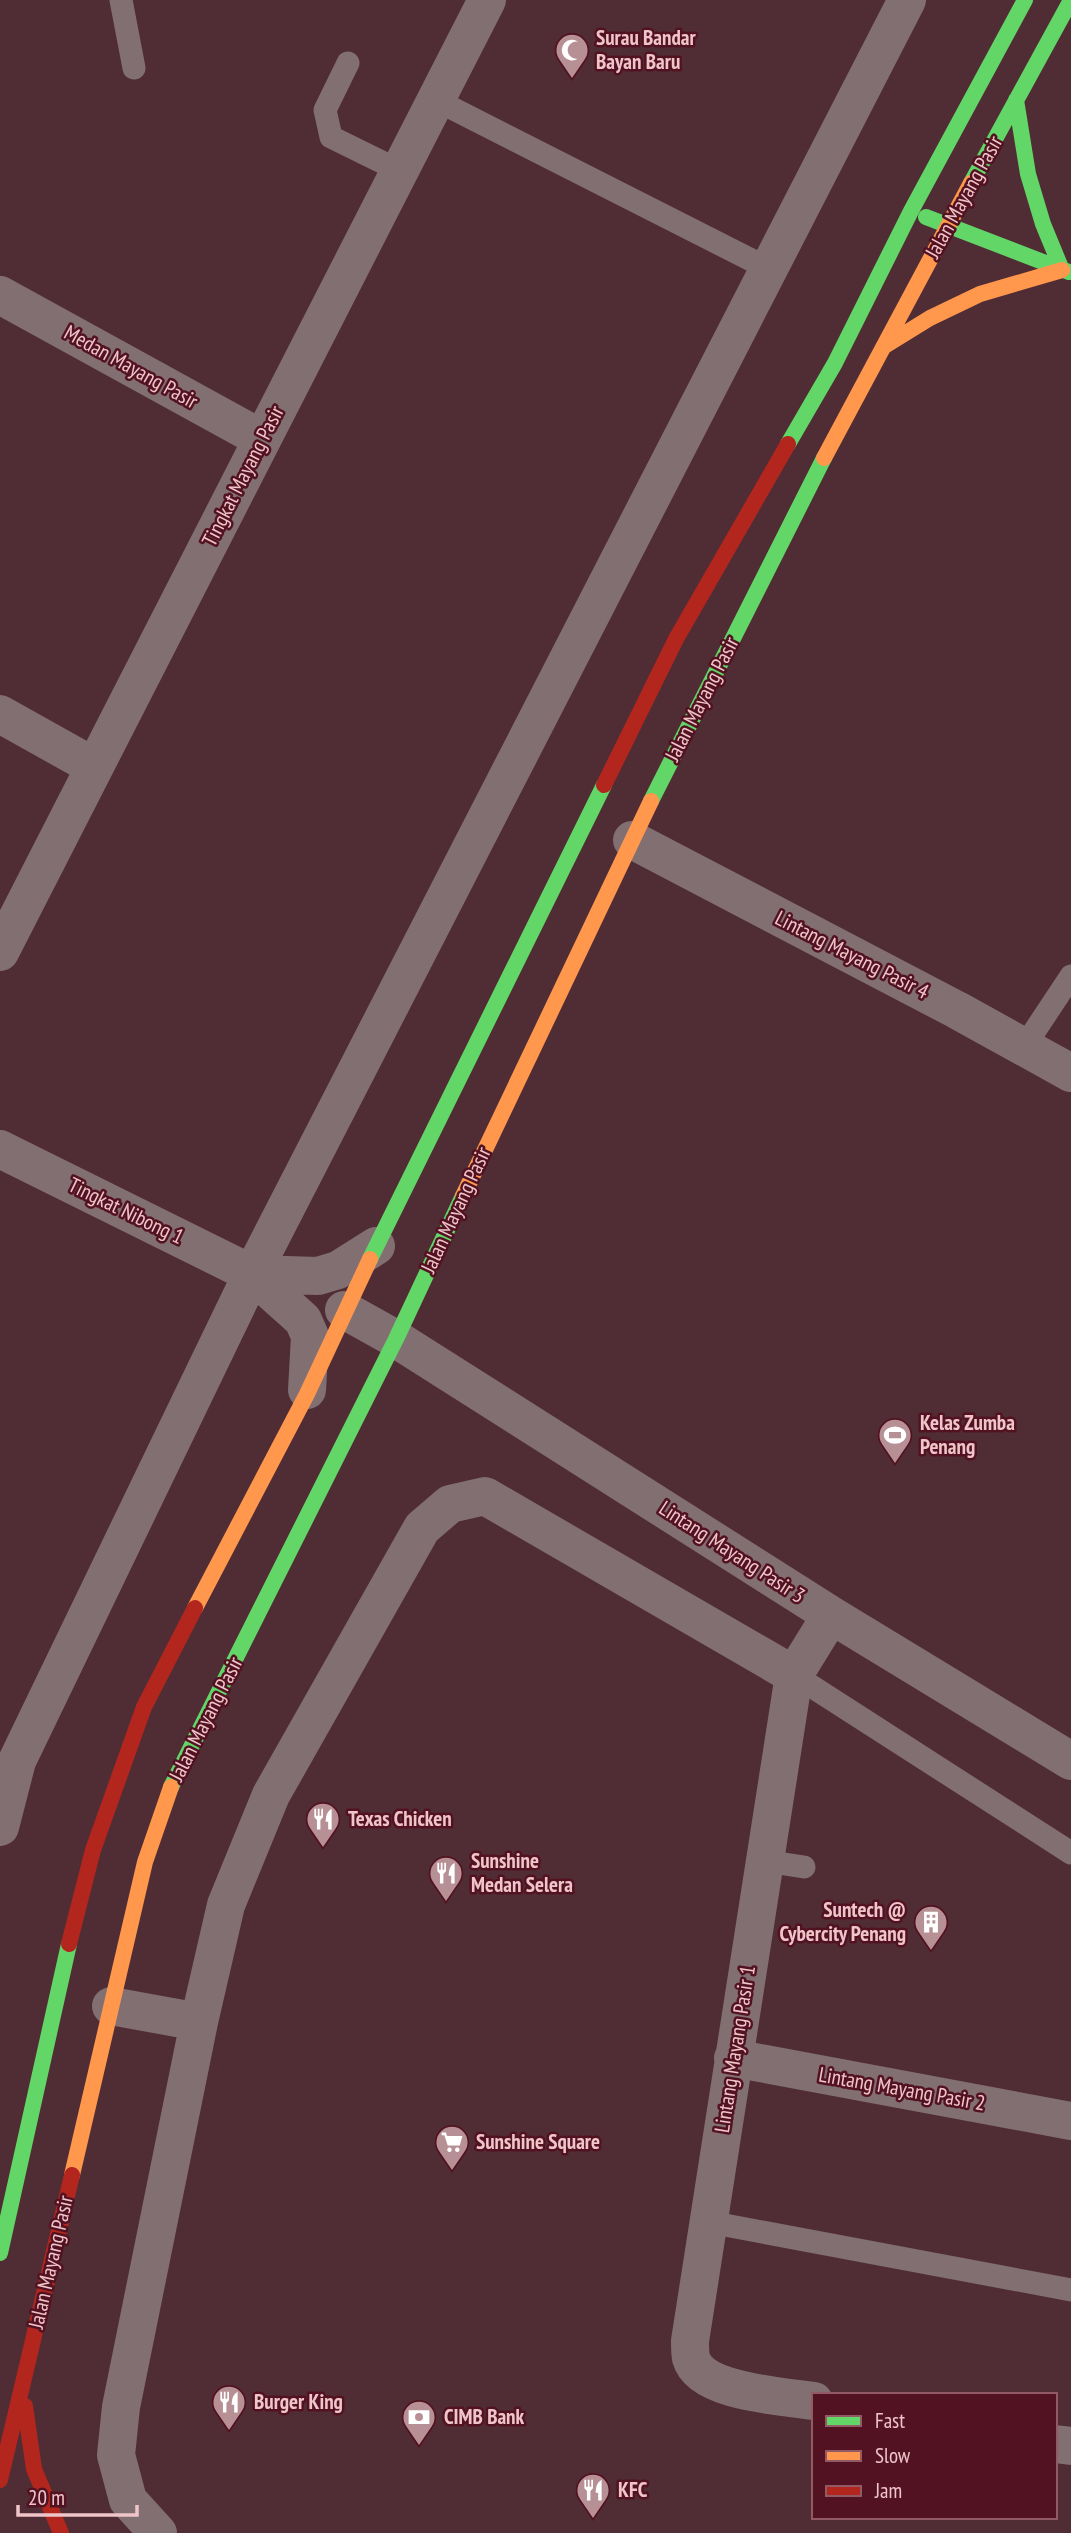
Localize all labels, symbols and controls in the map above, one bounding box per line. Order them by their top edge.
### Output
place label: Surau Bandar Bayan Baru [596,24,696,75]
mosque icon: Surau Bandar Bayan Baru [553,31,591,80]
street label: Jalan Mayang Pasir [918,131,1008,264]
street label: Medan Mayang Pasir [60,319,203,415]
street label: Tingkat Mayang Pasir [195,401,290,551]
street label: Jalan Mayang Pasir [658,632,745,766]
street label: Lintang Mayang Pasir 4 [771,904,934,1005]
street label: Jalan Mayang Pasir [414,1142,497,1278]
street label: Tingkat Nibong 1 [64,1171,188,1250]
place label: Kelas Zumba Penang [920,1409,1015,1460]
sports icon: Kelas Zumba Penang [876,1416,914,1465]
street label: Lintang Mayang Pasir 3 [654,1494,810,1609]
street label: Jalan Mayang Pasir [162,1652,249,1786]
restaurant icon: Texas Chicken [304,1800,342,1849]
place label: Texas Chicken [348,1805,452,1832]
place label: Sunshine Medan Selera [471,1847,573,1898]
restaurant icon: Sunshine Medan Selera [427,1854,465,1903]
place label: Suntech @ Cybercity Penang [779,1896,906,1947]
building icon: Suntech @ Cybercity Penang [912,1903,950,1952]
street label: Lintang Mayang Pasir 1 [708,1963,761,2134]
street label: Lintang Mayang Pasir 2 [817,2061,988,2116]
supermarket icon: Sunshine Square [433,2123,471,2172]
place label: Sunshine Square [476,2128,600,2155]
street label: Jalan Mayang Pasir [22,2192,79,2332]
restaurant icon: Burger King [210,2383,248,2432]
place label: Burger King [254,2388,343,2415]
legend [812,2393,1057,2519]
bank icon: CIMB Bank [400,2398,438,2447]
place label: CIMB Bank [444,2403,525,2430]
text: Fast [875,2407,905,2434]
text: Slow [875,2442,911,2469]
restaurant icon: KFC [574,2471,612,2520]
scale bar [18,2474,136,2518]
place label: KFC [618,2476,648,2503]
text: Jam [874,2477,902,2504]
text: 20 m [28,2484,65,2511]

